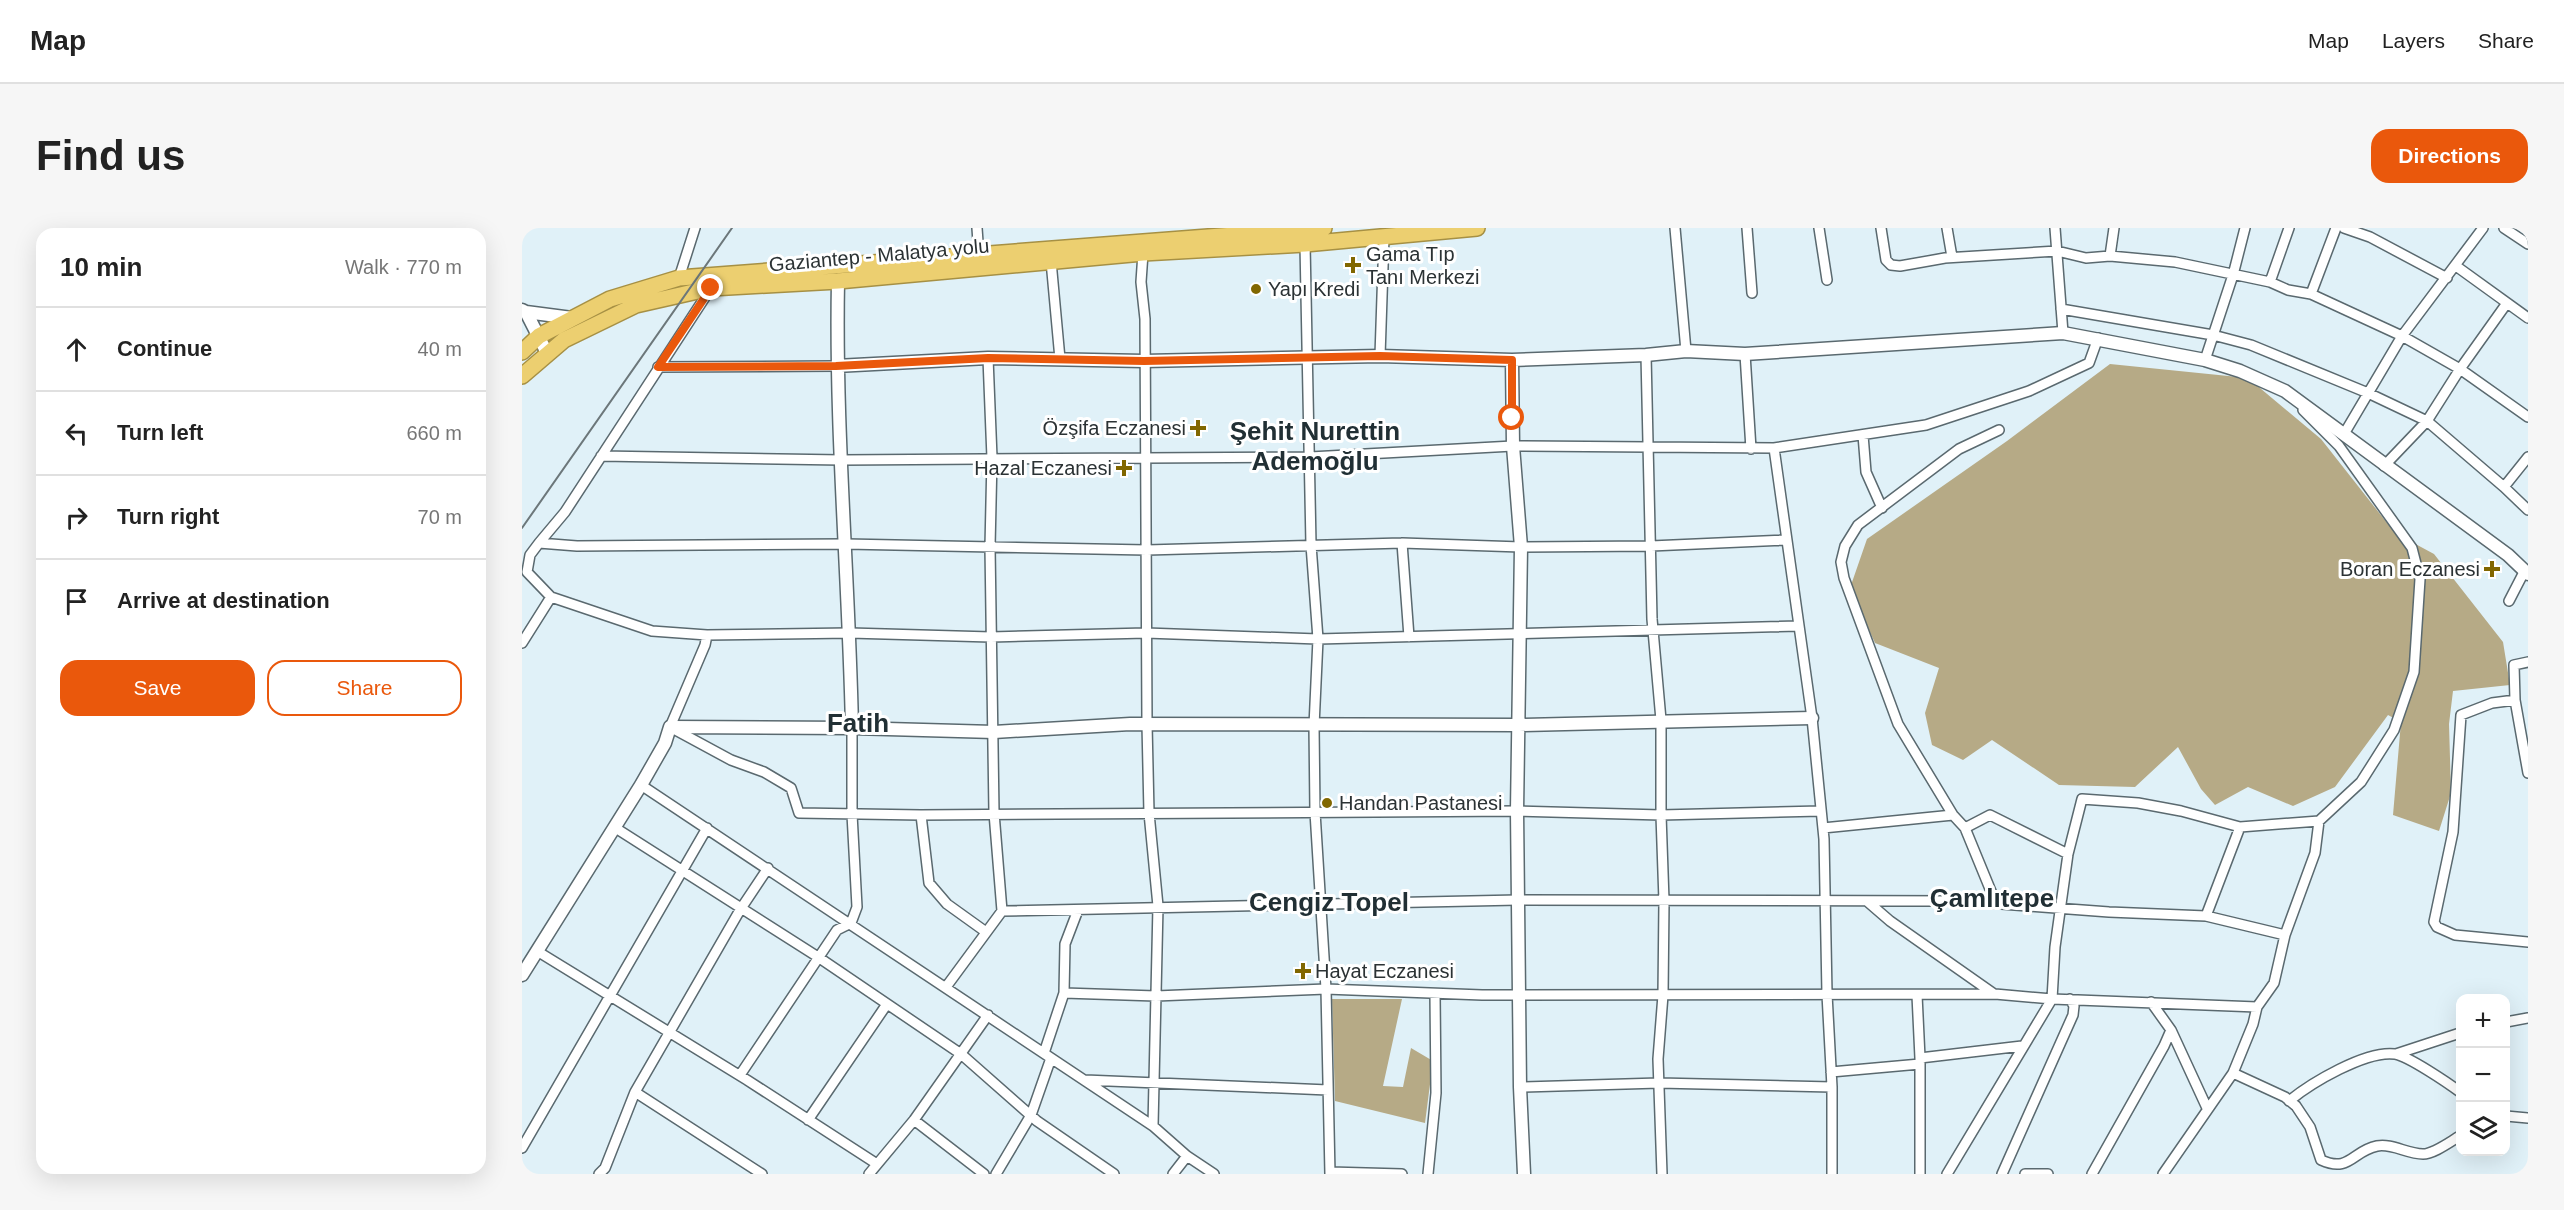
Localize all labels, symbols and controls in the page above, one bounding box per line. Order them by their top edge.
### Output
text: Map [30,25,86,56]
text: Map [2308,29,2349,52]
text: Layers [2382,29,2445,52]
text: Share [2478,29,2534,52]
button: Directions [2371,129,2528,183]
text: Find us [36,132,185,179]
street label: Gaziantep - Malatya yolu [768,234,990,276]
place label: Gama Tıp Tanı Merkezi [1366,243,1479,288]
text: 10 min [60,252,142,282]
text: Walk · 770 m [345,256,462,278]
marker: Gama Tıp Tanı Merkezi [1344,256,1362,274]
route end [697,274,723,300]
place label: Yapı Kredi [1268,278,1360,300]
marker: Yapı Kredi [1249,282,1263,296]
icon: ahead [60,333,93,366]
text: Continue [117,336,212,361]
text: 40 m [418,338,462,360]
route start [1498,404,1524,430]
district label: Şehit Nurettin Ademoğlu [1230,416,1400,476]
icon: left [60,417,93,450]
place label: Özşifa Eczanesi [1043,417,1186,439]
text: Turn left [117,420,203,445]
marker: Özşifa Eczanesi [1191,421,1205,435]
text: 660 m [406,422,462,444]
place label: Hazal Eczanesi [974,457,1112,479]
marker: Hazal Eczanesi [1117,461,1131,475]
icon: right [60,501,93,534]
text: Turn right [117,504,219,529]
text: 70 m [418,506,462,528]
place label: Boran Eczanesi [2340,558,2480,580]
marker: Boran Eczanesi [2485,562,2499,576]
icon: arrive [60,585,93,618]
text: Arrive at destination [117,588,330,613]
button: Save [60,660,255,716]
button: Share [267,660,462,716]
district label: Fatih [827,708,889,738]
place label: Handan Pastanesi [1339,792,1502,814]
marker: Handan Pastanesi [1320,796,1334,810]
district label: Çamlıtepe [1930,883,2054,913]
district label: Cengiz Topel [1249,887,1409,917]
place label: Hayat Eczanesi [1315,960,1454,982]
marker: Hayat Eczanesi [1296,964,1310,978]
map controls [2456,994,2510,1156]
button: + [2456,994,2510,1048]
button: − [2456,1048,2510,1102]
button: layers [2456,1102,2510,1156]

